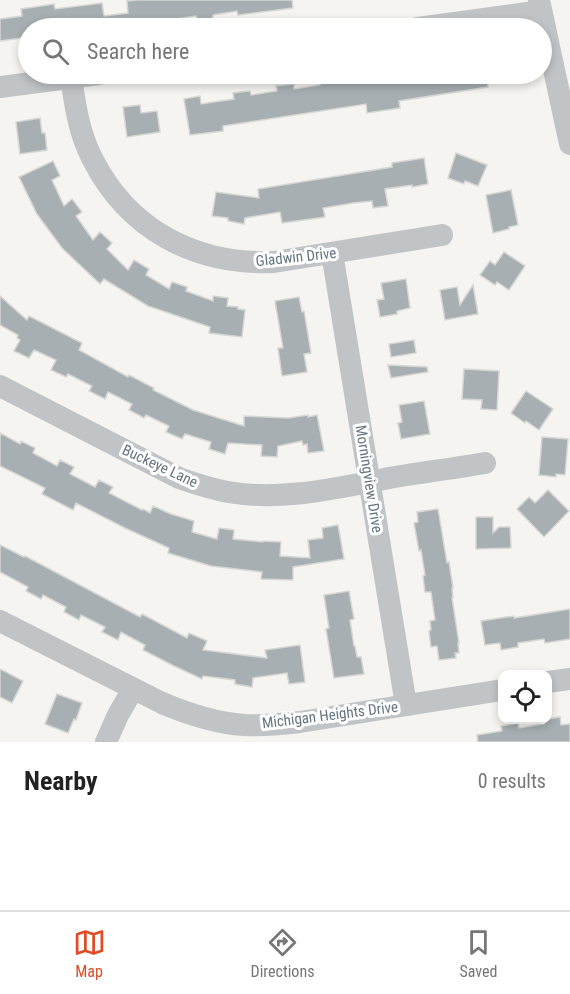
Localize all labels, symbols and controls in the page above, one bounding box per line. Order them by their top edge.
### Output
search box [18,18,552,84]
icon: search [39,35,72,68]
text: Search here [87,39,189,64]
street label: Gladwin Drive [255,244,337,270]
street label: Morningview Drive [352,424,386,534]
street label: Buckeye Lane [119,441,201,491]
map controls [498,670,552,724]
button: locate [498,670,552,724]
street label: Michigan Heights Drive [261,698,399,732]
text: Nearby [24,766,98,796]
text: 0 results [478,769,546,793]
tab: Map [73,926,106,981]
tab: Directions [251,926,314,981]
tab: Saved [459,926,497,981]

